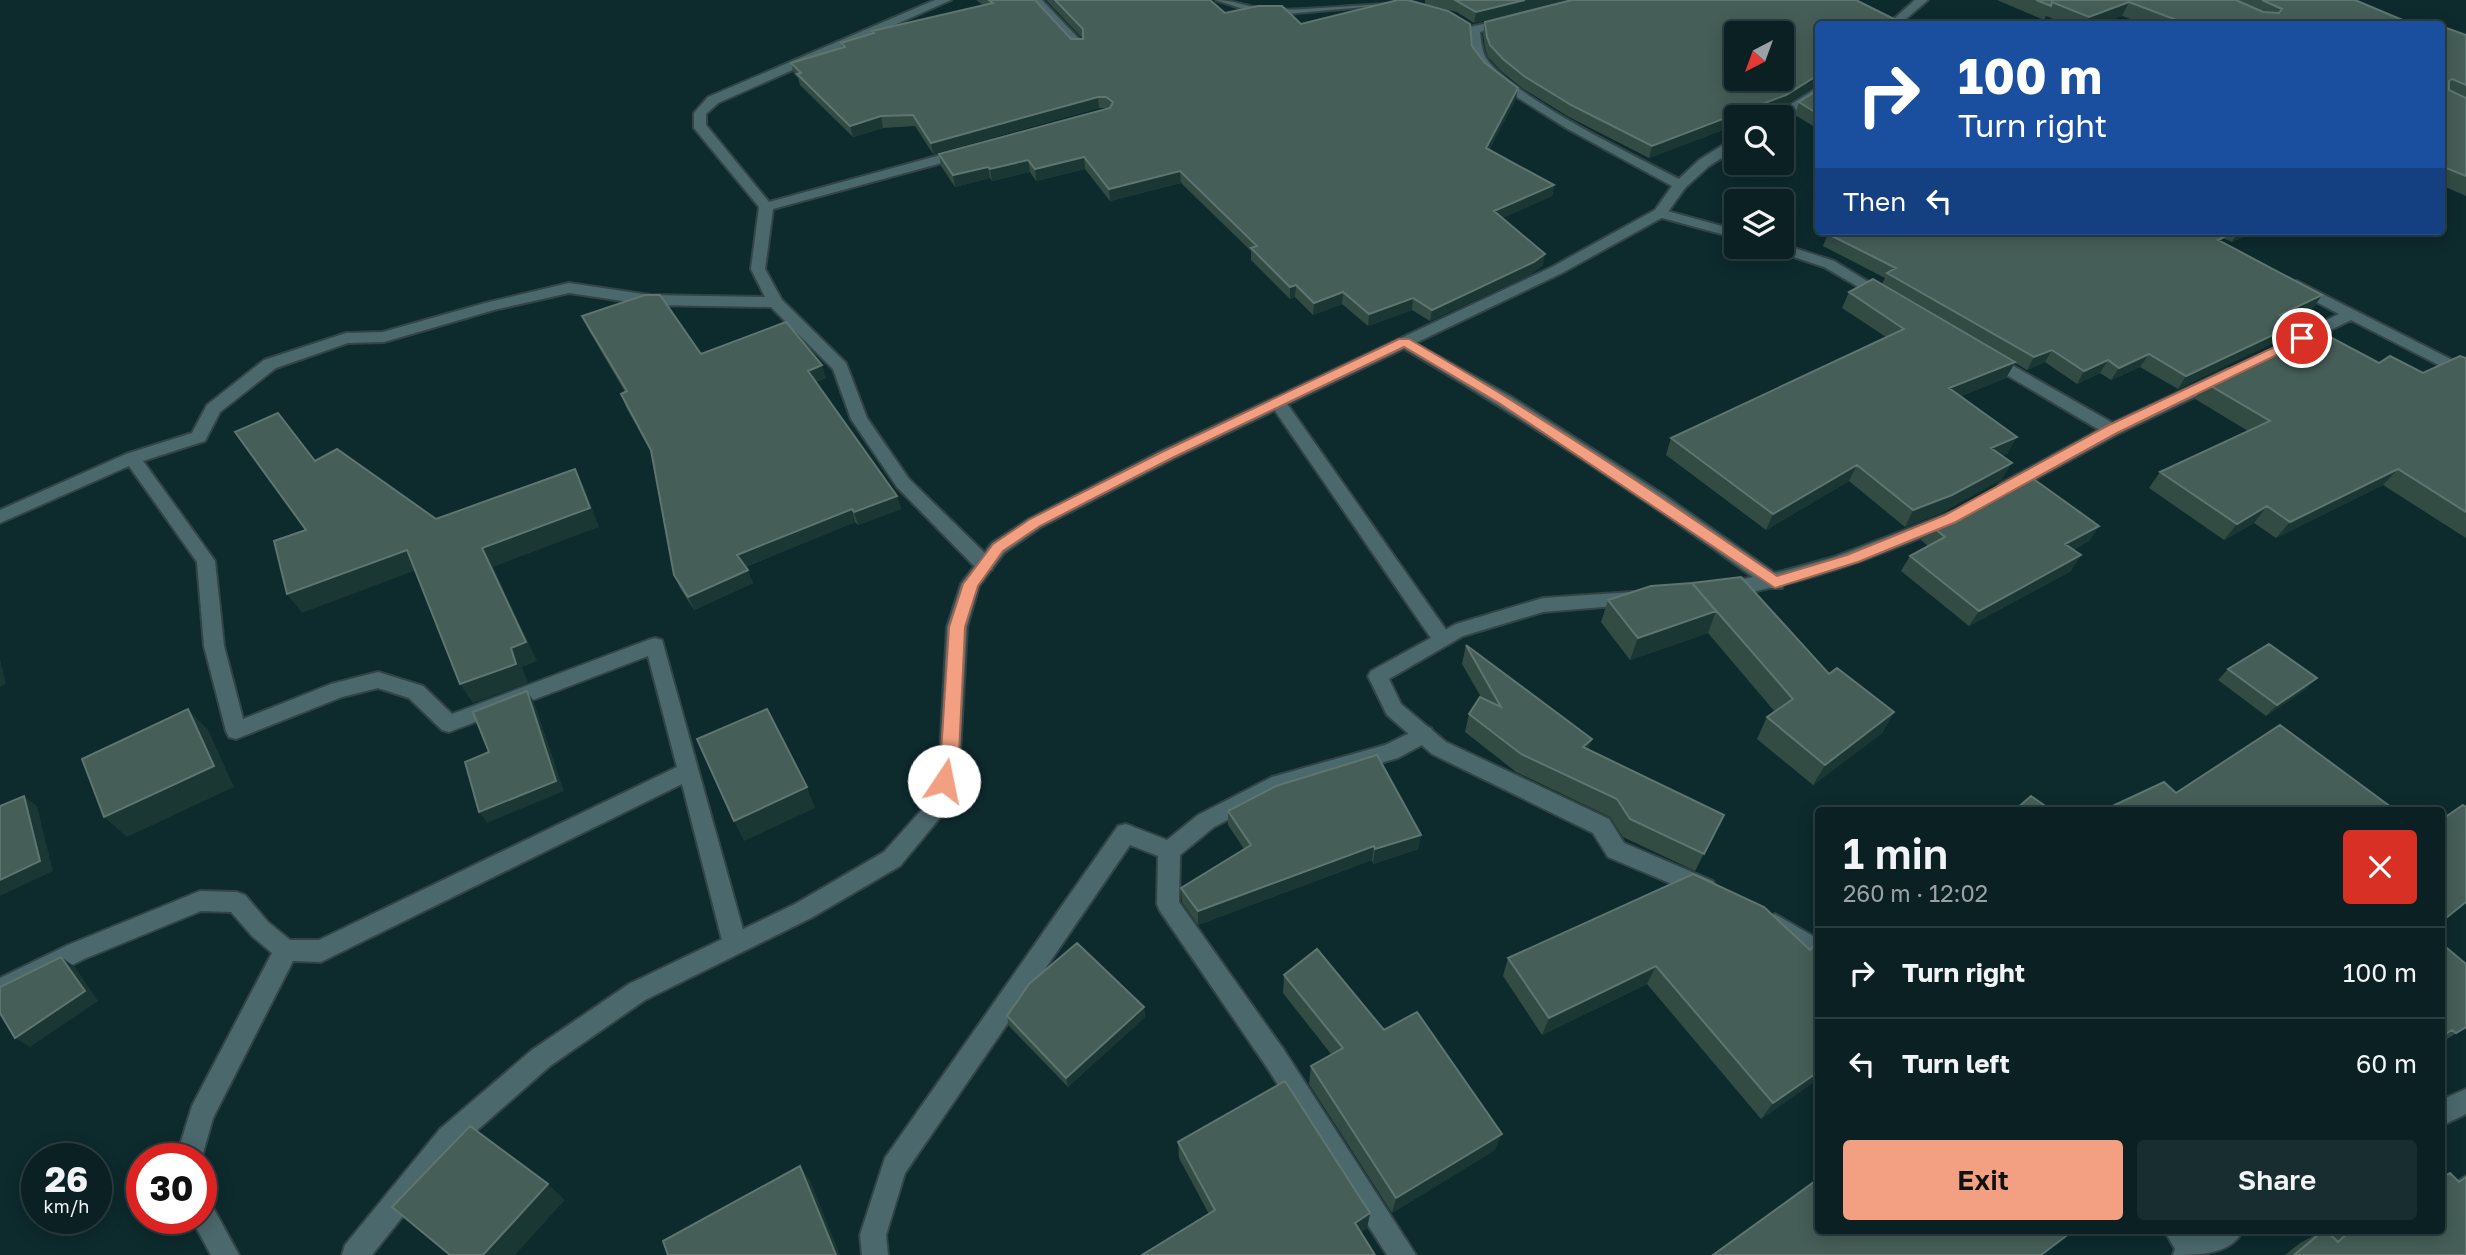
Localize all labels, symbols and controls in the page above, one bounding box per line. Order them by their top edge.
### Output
north arrow [1724,21,1794,91]
map controls [1724,21,1794,259]
text: 100 m [1958,46,2102,105]
icon: right [1843,49,1934,140]
button: search [1724,105,1794,175]
text: Turn right [1958,106,2107,144]
icon: left [1920,182,1958,220]
text: Then [1843,186,1906,217]
button: layers [1724,189,1794,259]
pin [2272,308,2332,368]
icon: arrive [2283,319,2321,357]
position arrow [907,744,981,818]
text: 1 min [1843,828,1948,878]
button: close [2343,830,2417,904]
text: 260 m · 12:02 [1843,879,1988,907]
icon: right [1843,954,1881,992]
text: Turn right [1902,957,2025,988]
text: 100 m [2343,957,2417,988]
icon: left [1843,1045,1881,1083]
text: Turn left [1902,1048,2010,1079]
text: 60 m [2356,1048,2417,1079]
button: Exit [1843,1140,2123,1220]
button: Share [2137,1140,2417,1220]
speed limit sign: 30 [126,1143,217,1234]
text: 26 [45,1158,88,1200]
text: km/h [44,1195,89,1217]

